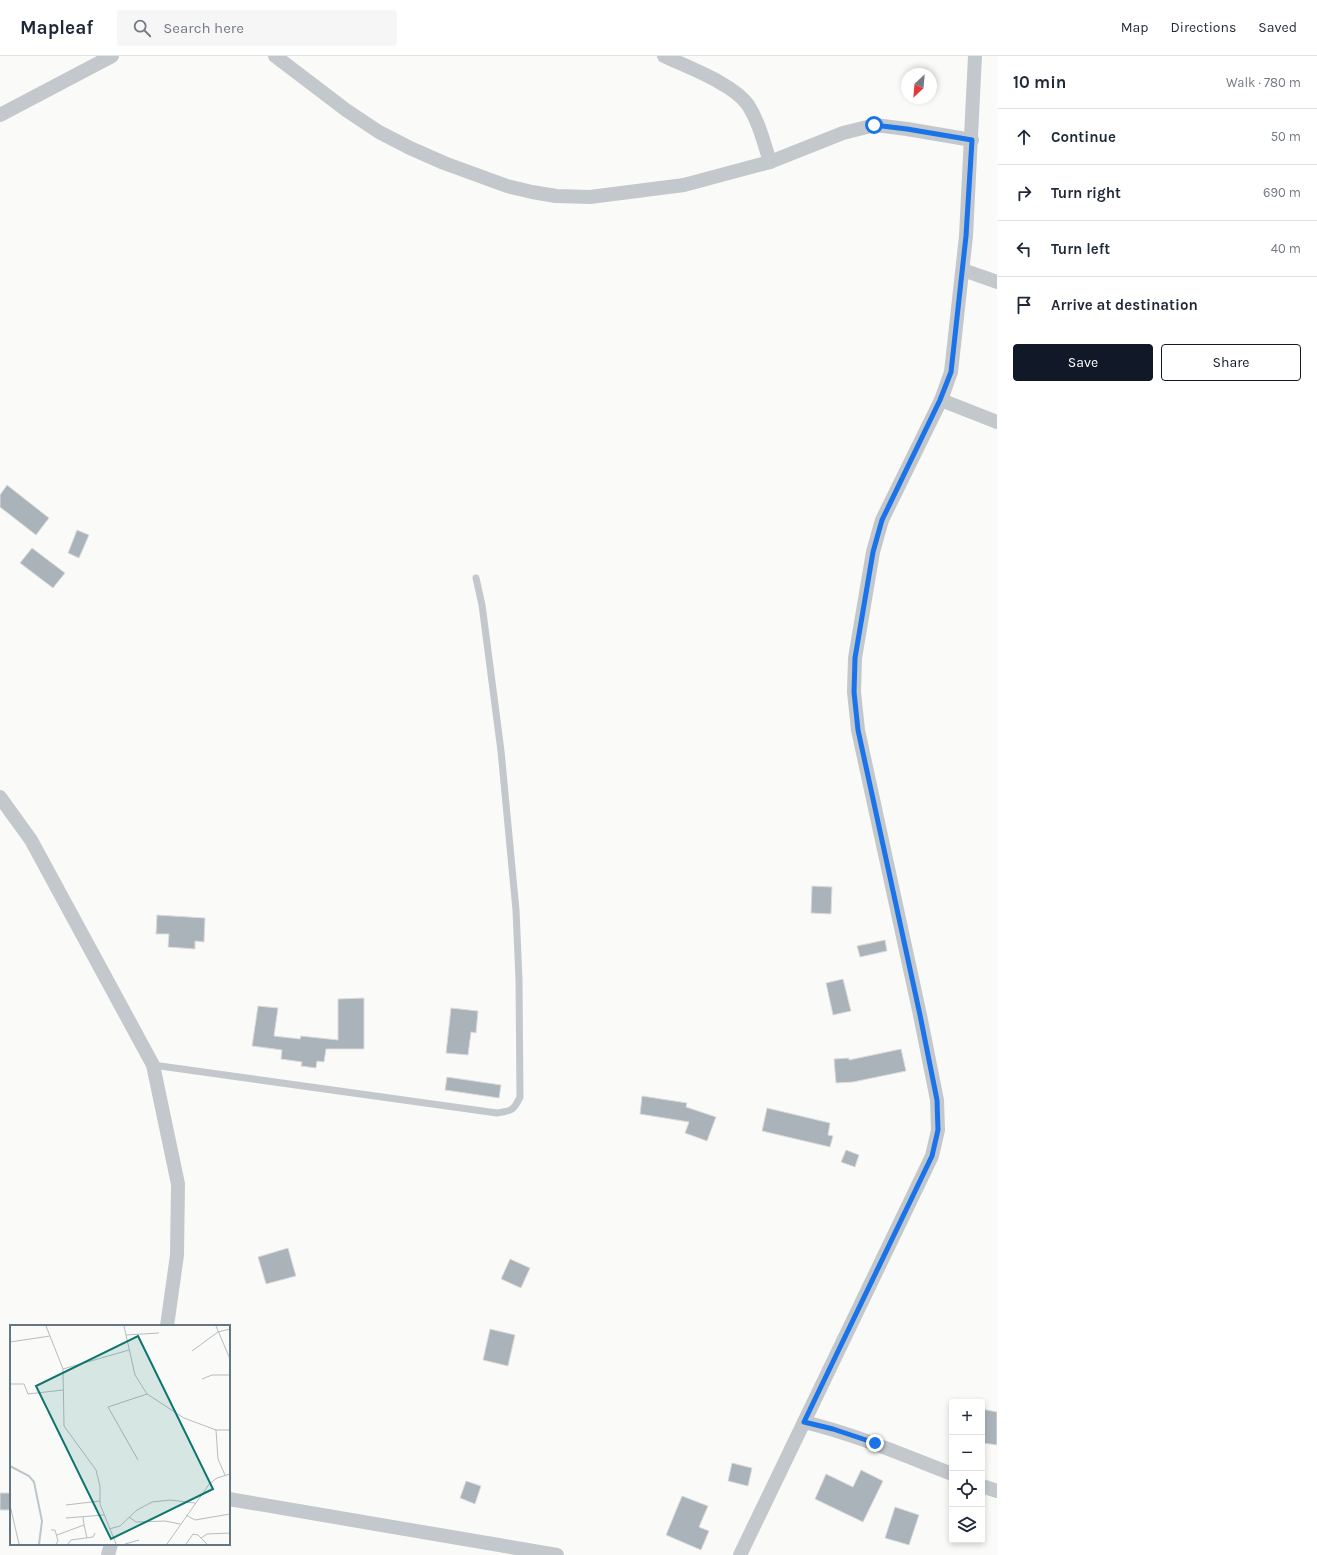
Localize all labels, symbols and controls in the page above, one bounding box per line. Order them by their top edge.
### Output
search box [117,10,397,46]
text: Mapleaf [20,17,93,39]
icon: search [131,17,153,39]
text: Search here [163,19,244,37]
text: Map [1121,19,1149,36]
text: Directions [1171,19,1236,36]
text: Saved [1258,19,1297,36]
north arrow [901,68,937,104]
text: 10 min [1013,72,1066,92]
text: Walk · 780 m [1226,75,1301,90]
route start [865,116,883,134]
icon: ahead [1013,126,1035,148]
text: Continue [1051,128,1116,146]
text: 50 m [1271,129,1301,144]
icon: right [1013,182,1035,204]
text: Turn right [1051,184,1121,202]
text: 690 m [1263,185,1301,200]
icon: left [1013,238,1035,260]
text: Turn left [1051,240,1110,258]
text: 40 m [1271,241,1301,256]
icon: arrive [1013,294,1035,316]
text: Arrive at destination [1051,296,1198,314]
button: Save [1013,344,1153,381]
button: Share [1161,344,1301,381]
inset map [10,1325,230,1545]
map controls [949,1399,985,1543]
button: + [949,1399,985,1435]
route end [866,1434,884,1452]
button: − [949,1435,985,1471]
button: locate [949,1471,985,1507]
button: layers [949,1507,985,1543]

